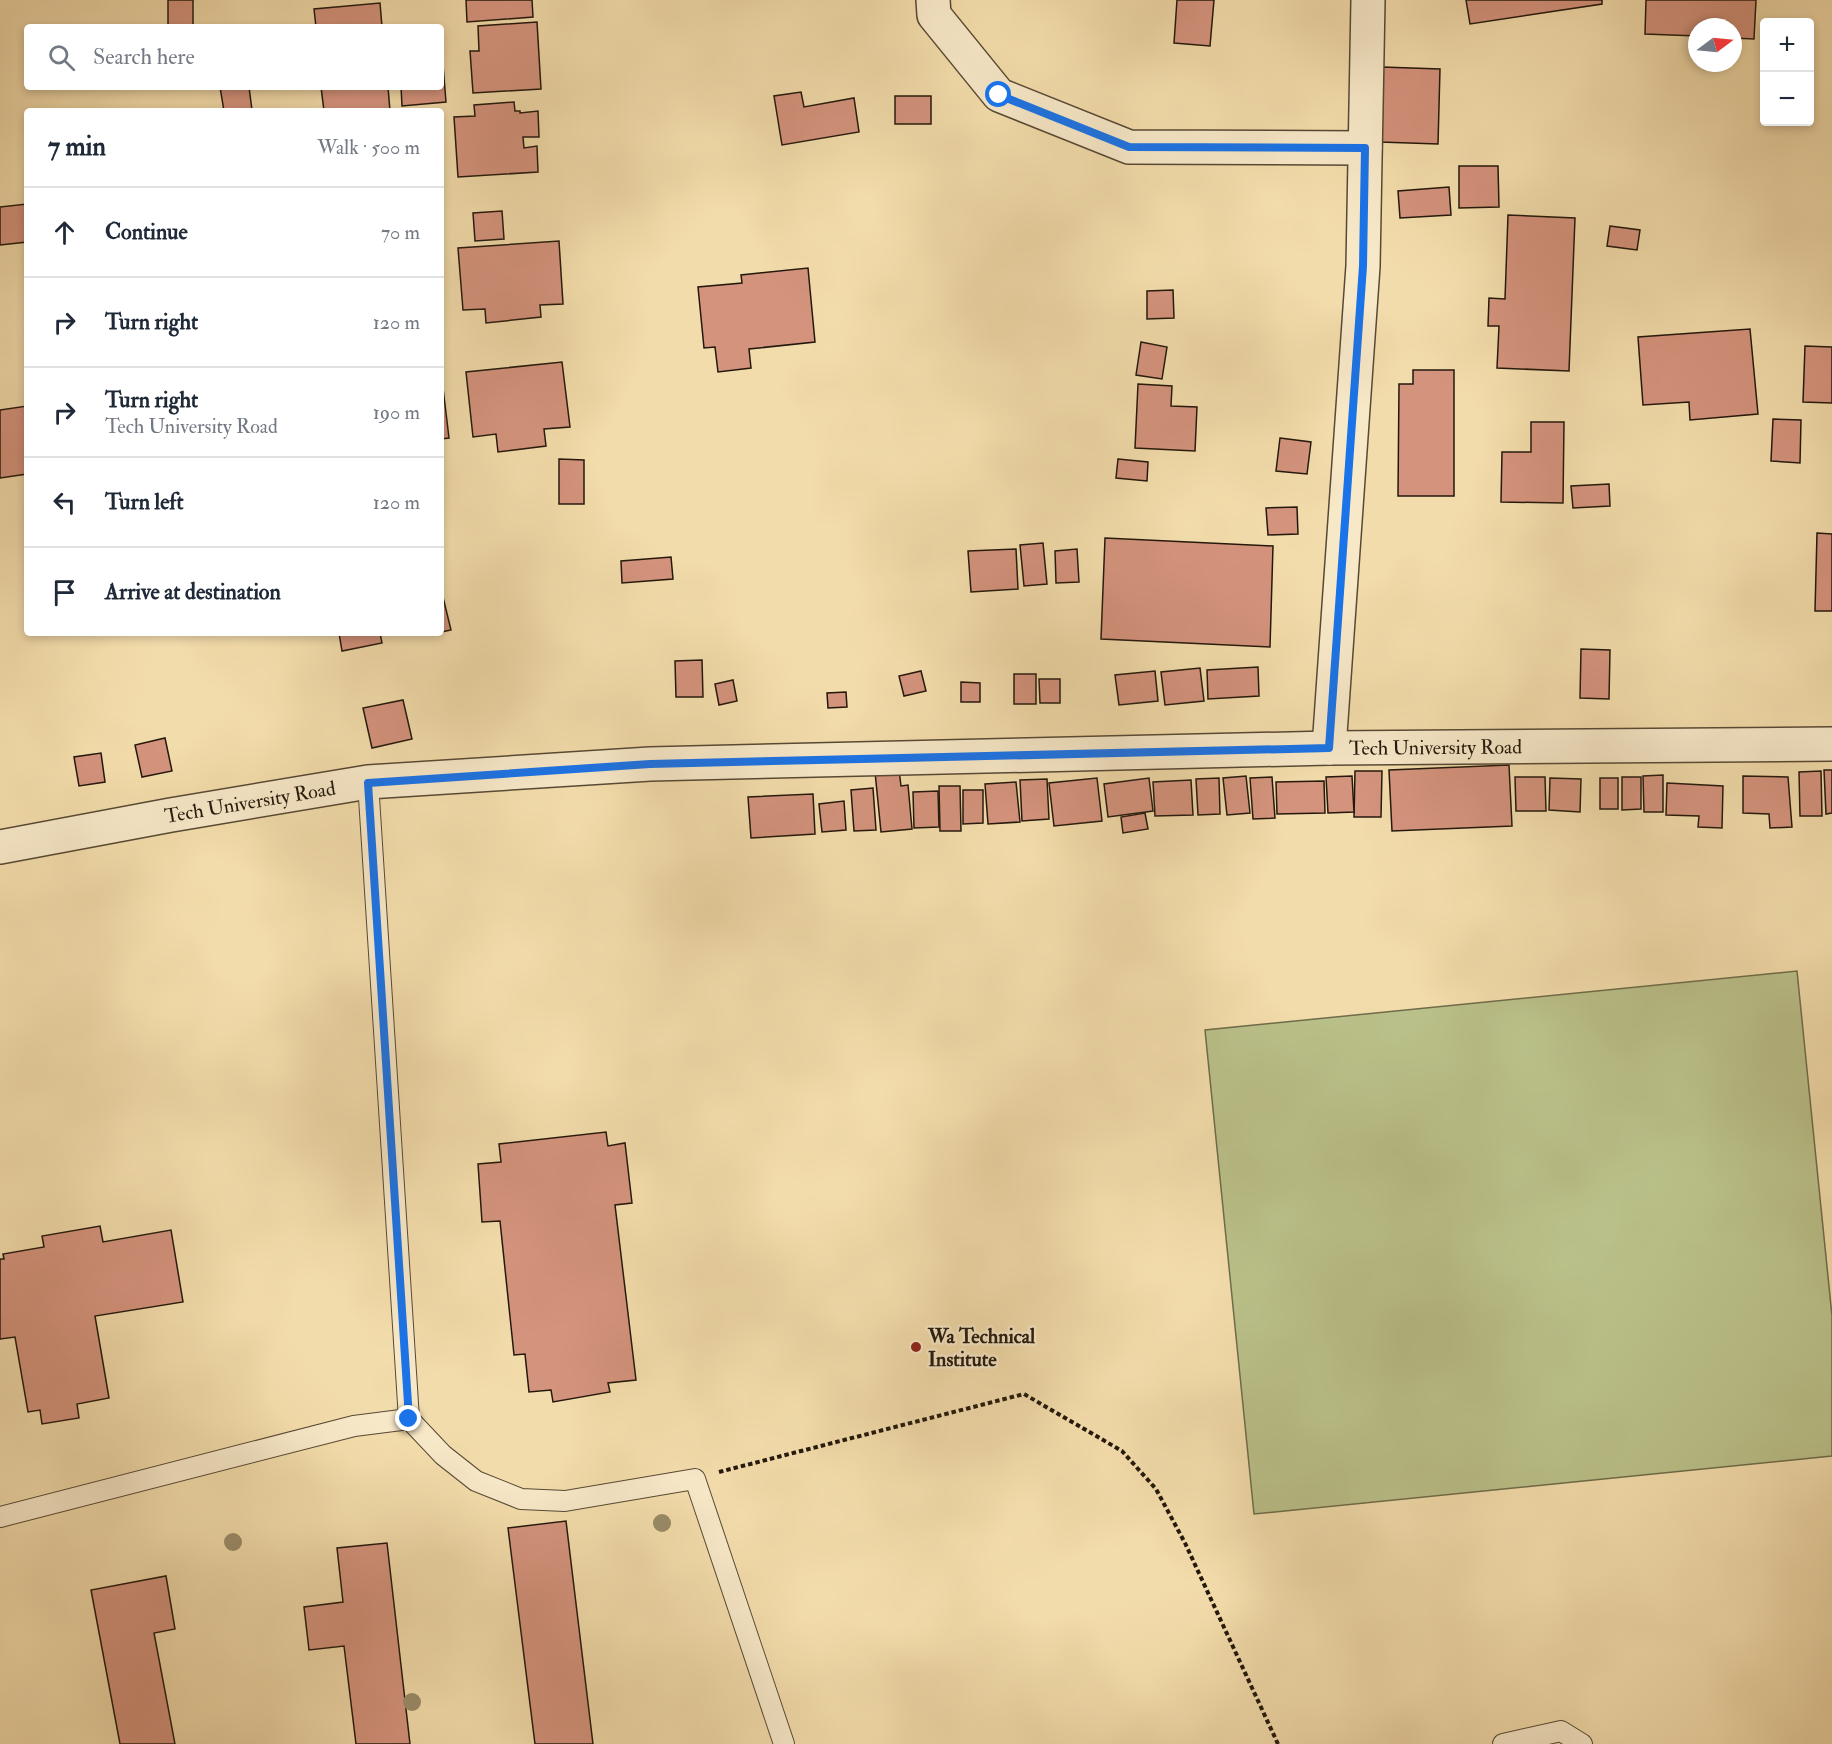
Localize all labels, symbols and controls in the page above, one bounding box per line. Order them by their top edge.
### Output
north arrow [1688,18,1742,72]
map controls [1760,18,1814,126]
button: + [1760,18,1814,72]
search box [24,24,444,90]
icon: search [45,41,78,74]
text: Search here [93,43,195,71]
button: − [1760,72,1814,126]
route start [985,81,1011,107]
text: 7 min [48,131,106,163]
text: Walk · 500 m [317,135,420,160]
icon: ahead [48,216,81,249]
text: Continue [105,218,188,246]
text: 70 m [381,220,420,245]
icon: right [48,306,81,339]
text: Turn right [105,308,198,336]
text: 120 m [373,310,420,335]
text: Turn right [105,386,198,414]
icon: right [48,396,81,429]
text: 190 m [373,400,420,425]
text: Tech University Road [105,414,278,439]
icon: left [48,486,81,519]
text: Turn left [105,488,184,516]
text: 120 m [373,490,420,515]
icon: arrive [48,576,81,609]
text: Arrive at destination [105,578,281,606]
street label: Tech University Road [1349,734,1522,760]
street label: Tech University Road [163,775,337,828]
place label: Wa Technical Institute [927,1324,1036,1372]
marker: Wa Technical Institute [909,1340,923,1354]
route end [395,1405,421,1431]

